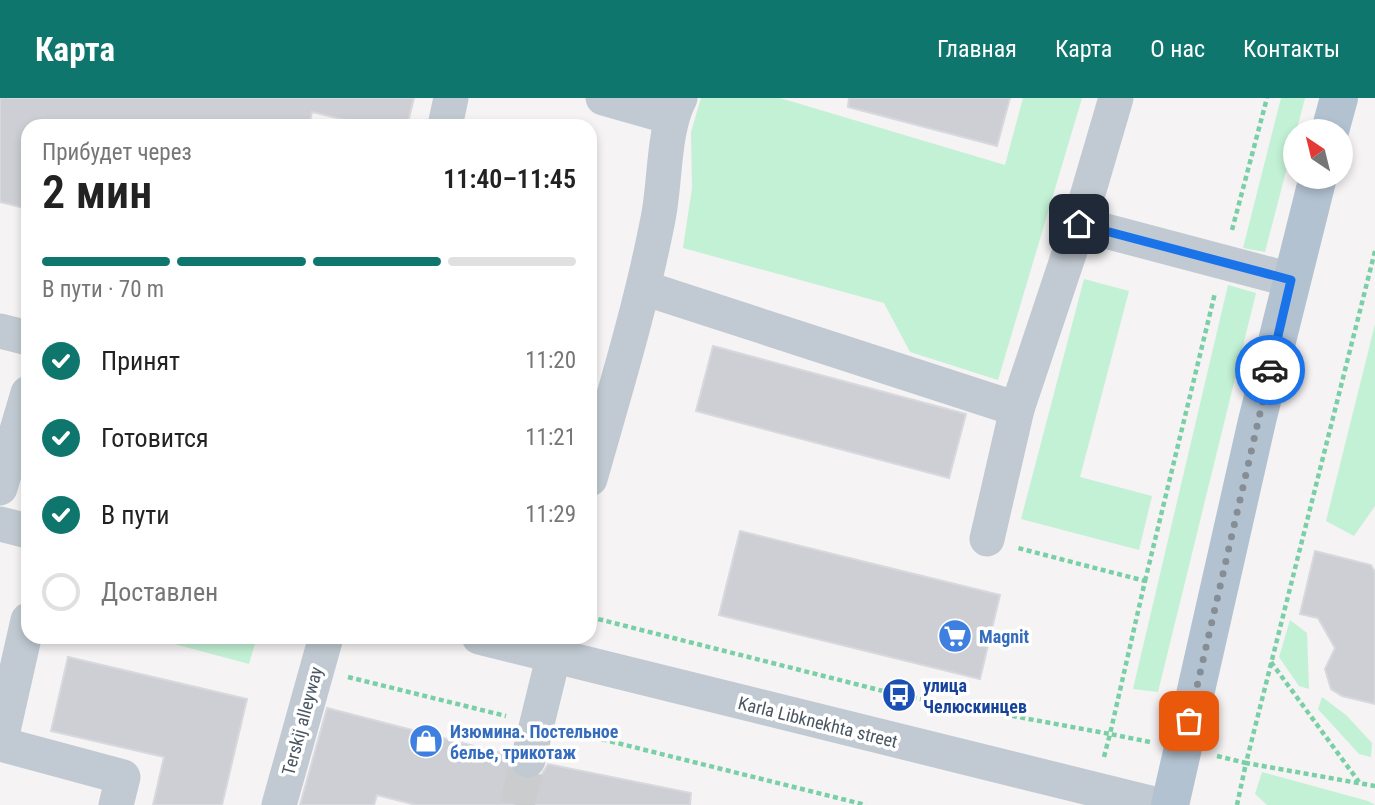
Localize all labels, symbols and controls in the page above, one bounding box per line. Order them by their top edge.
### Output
text: Карта [35,30,115,69]
text: Главная [937,35,1017,63]
text: Карта [1055,35,1112,63]
text: О нас [1150,35,1205,63]
text: Контакты [1243,35,1340,63]
north arrow [1283,119,1353,189]
map controls [1283,119,1353,189]
text: Прибудет через [42,139,192,166]
text: 11:40–11:45 [443,164,576,194]
text: 2 мин [42,165,152,219]
pin [1049,194,1109,254]
icon: home [1060,205,1098,243]
text: В пути · 70 m [42,276,164,303]
courier [1235,335,1305,405]
icon: check [42,342,80,380]
text: Принят [101,346,180,376]
text: 11:20 [525,347,576,374]
icon: car [1251,351,1289,389]
icon: check [42,419,80,457]
text: Готовится [101,423,209,453]
text: 11:21 [525,424,576,451]
icon: check [42,496,80,534]
text: В пути [101,500,170,530]
text: 11:29 [525,501,576,528]
text: Доставлен [101,577,218,607]
supermarket icon: Magnit [936,617,974,655]
place label: Magnit [979,626,1030,647]
street label: Terskij alleyway [277,664,327,778]
place label: улица Челюскинцев [923,675,1027,717]
bus stop icon: улица Челюскинцев [880,676,918,714]
pin [1159,691,1219,751]
street label: Karla Libknekhta street [736,692,900,752]
icon: bag [1170,702,1208,740]
place label: Изюмина. Постельное белье, трикотаж [450,721,619,763]
shop icon: Изюмина. Постельное белье, трикотаж [407,722,445,760]

